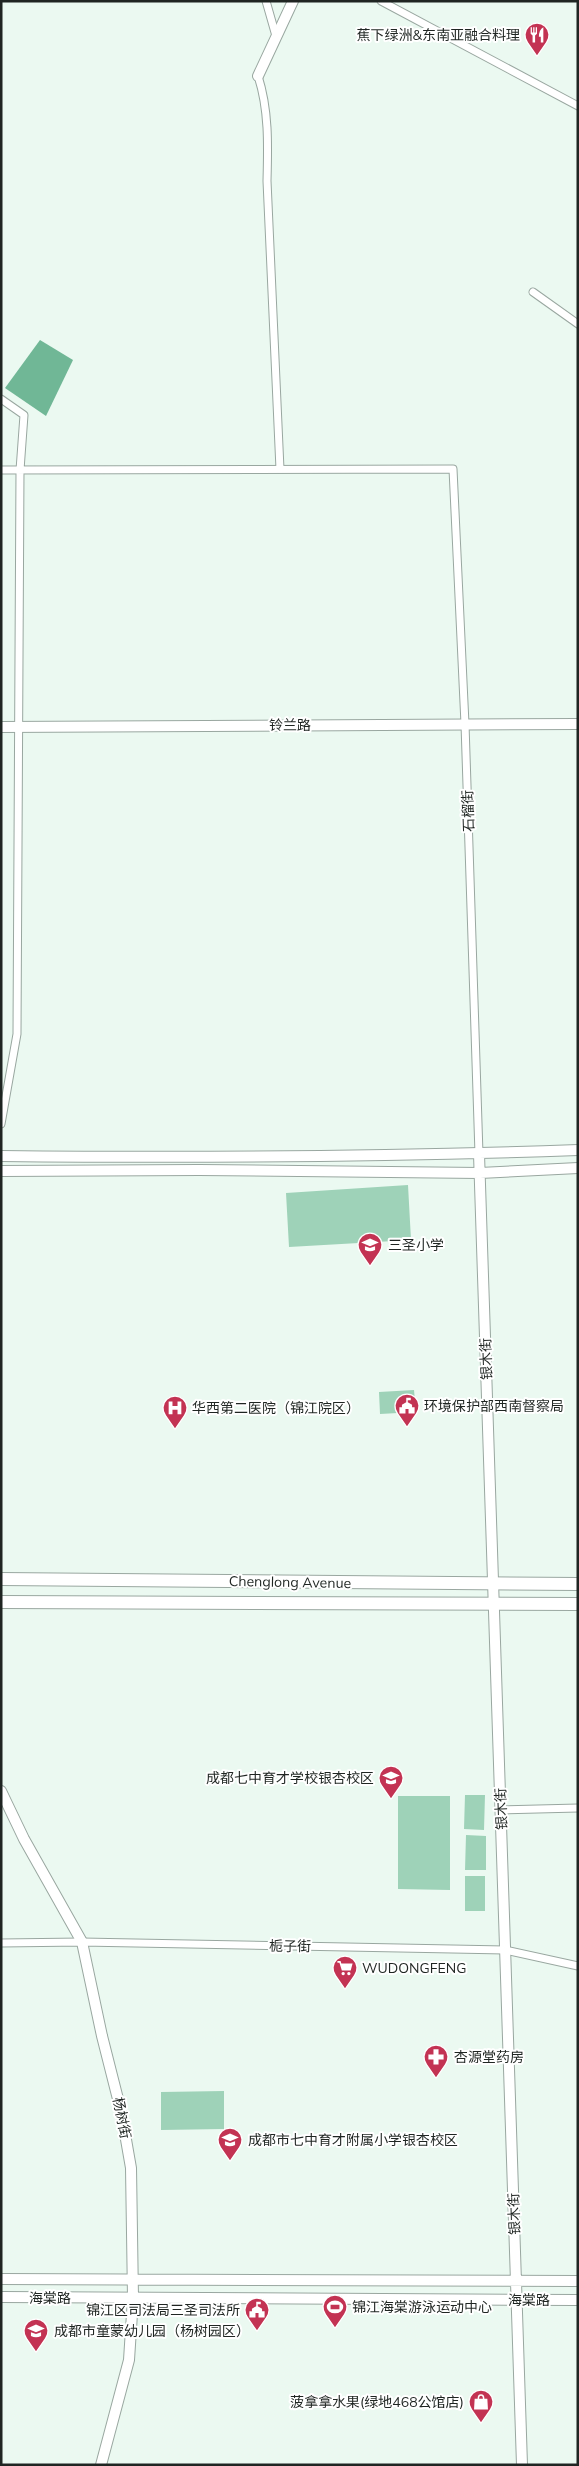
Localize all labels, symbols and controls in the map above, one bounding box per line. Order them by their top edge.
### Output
restaurant icon: 蕉下绿洲&东南亚融合料理 [524,22,550,56]
place label: 蕉下绿洲&东南亚融合料理 [357,26,520,44]
street label: 铃兰路 [269,716,311,734]
street label: 石榴街 [458,790,478,832]
school or university icon: 三圣小学 [357,1232,383,1266]
place label: 三圣小学 [388,1236,444,1254]
street label: 银木街 [476,1338,496,1380]
public building icon: 环境保护部西南督察局 [394,1393,420,1427]
hospital icon: 华西第二医院（锦江院区） [162,1395,188,1429]
place label: 环境保护部西南督察局 [424,1397,564,1415]
place label: 华西第二医院（锦江院区） [192,1399,360,1417]
street label: Chenglong Avenue [229,1572,351,1592]
school or university icon: 成都七中育才学校银杏校区 [378,1765,404,1799]
place label: 成都七中育才学校银杏校区 [206,1769,374,1787]
street label: 银木街 [491,1788,511,1830]
street label: 栀子街 [269,1937,311,1955]
supermarket icon: WUDONGFENG [332,1955,358,1989]
place label: WUDONGFENG [362,1959,467,1977]
pharmacy icon: 杏源堂药房 [423,2044,449,2078]
place label: 杏源堂药房 [454,2048,524,2066]
street label: 杨树街 [109,2096,135,2140]
school or university icon: 成都市七中育才附属小学银杏校区 [217,2127,243,2161]
place label: 成都市七中育才附属小学银杏校区 [248,2131,458,2149]
street label: 银木街 [504,2193,524,2235]
street label: 海棠路 [29,2289,71,2307]
street label: 海棠路 [508,2291,550,2309]
sports icon: 锦江海棠游泳运动中心 [322,2294,348,2328]
public building icon: 锦江区司法局三圣司法所 [244,2297,270,2331]
place label: 锦江海棠游泳运动中心 [352,2298,492,2316]
place label: 锦江区司法局三圣司法所 [86,2301,240,2319]
school or university icon: 成都市童蒙幼儿园（杨树园区） [23,2318,49,2352]
place label: 成都市童蒙幼儿园（杨树园区） [54,2322,250,2340]
shop icon: 菠拿拿水果(绿地468公馆店) [468,2389,494,2423]
place label: 菠拿拿水果(绿地468公馆店) [290,2393,464,2411]

